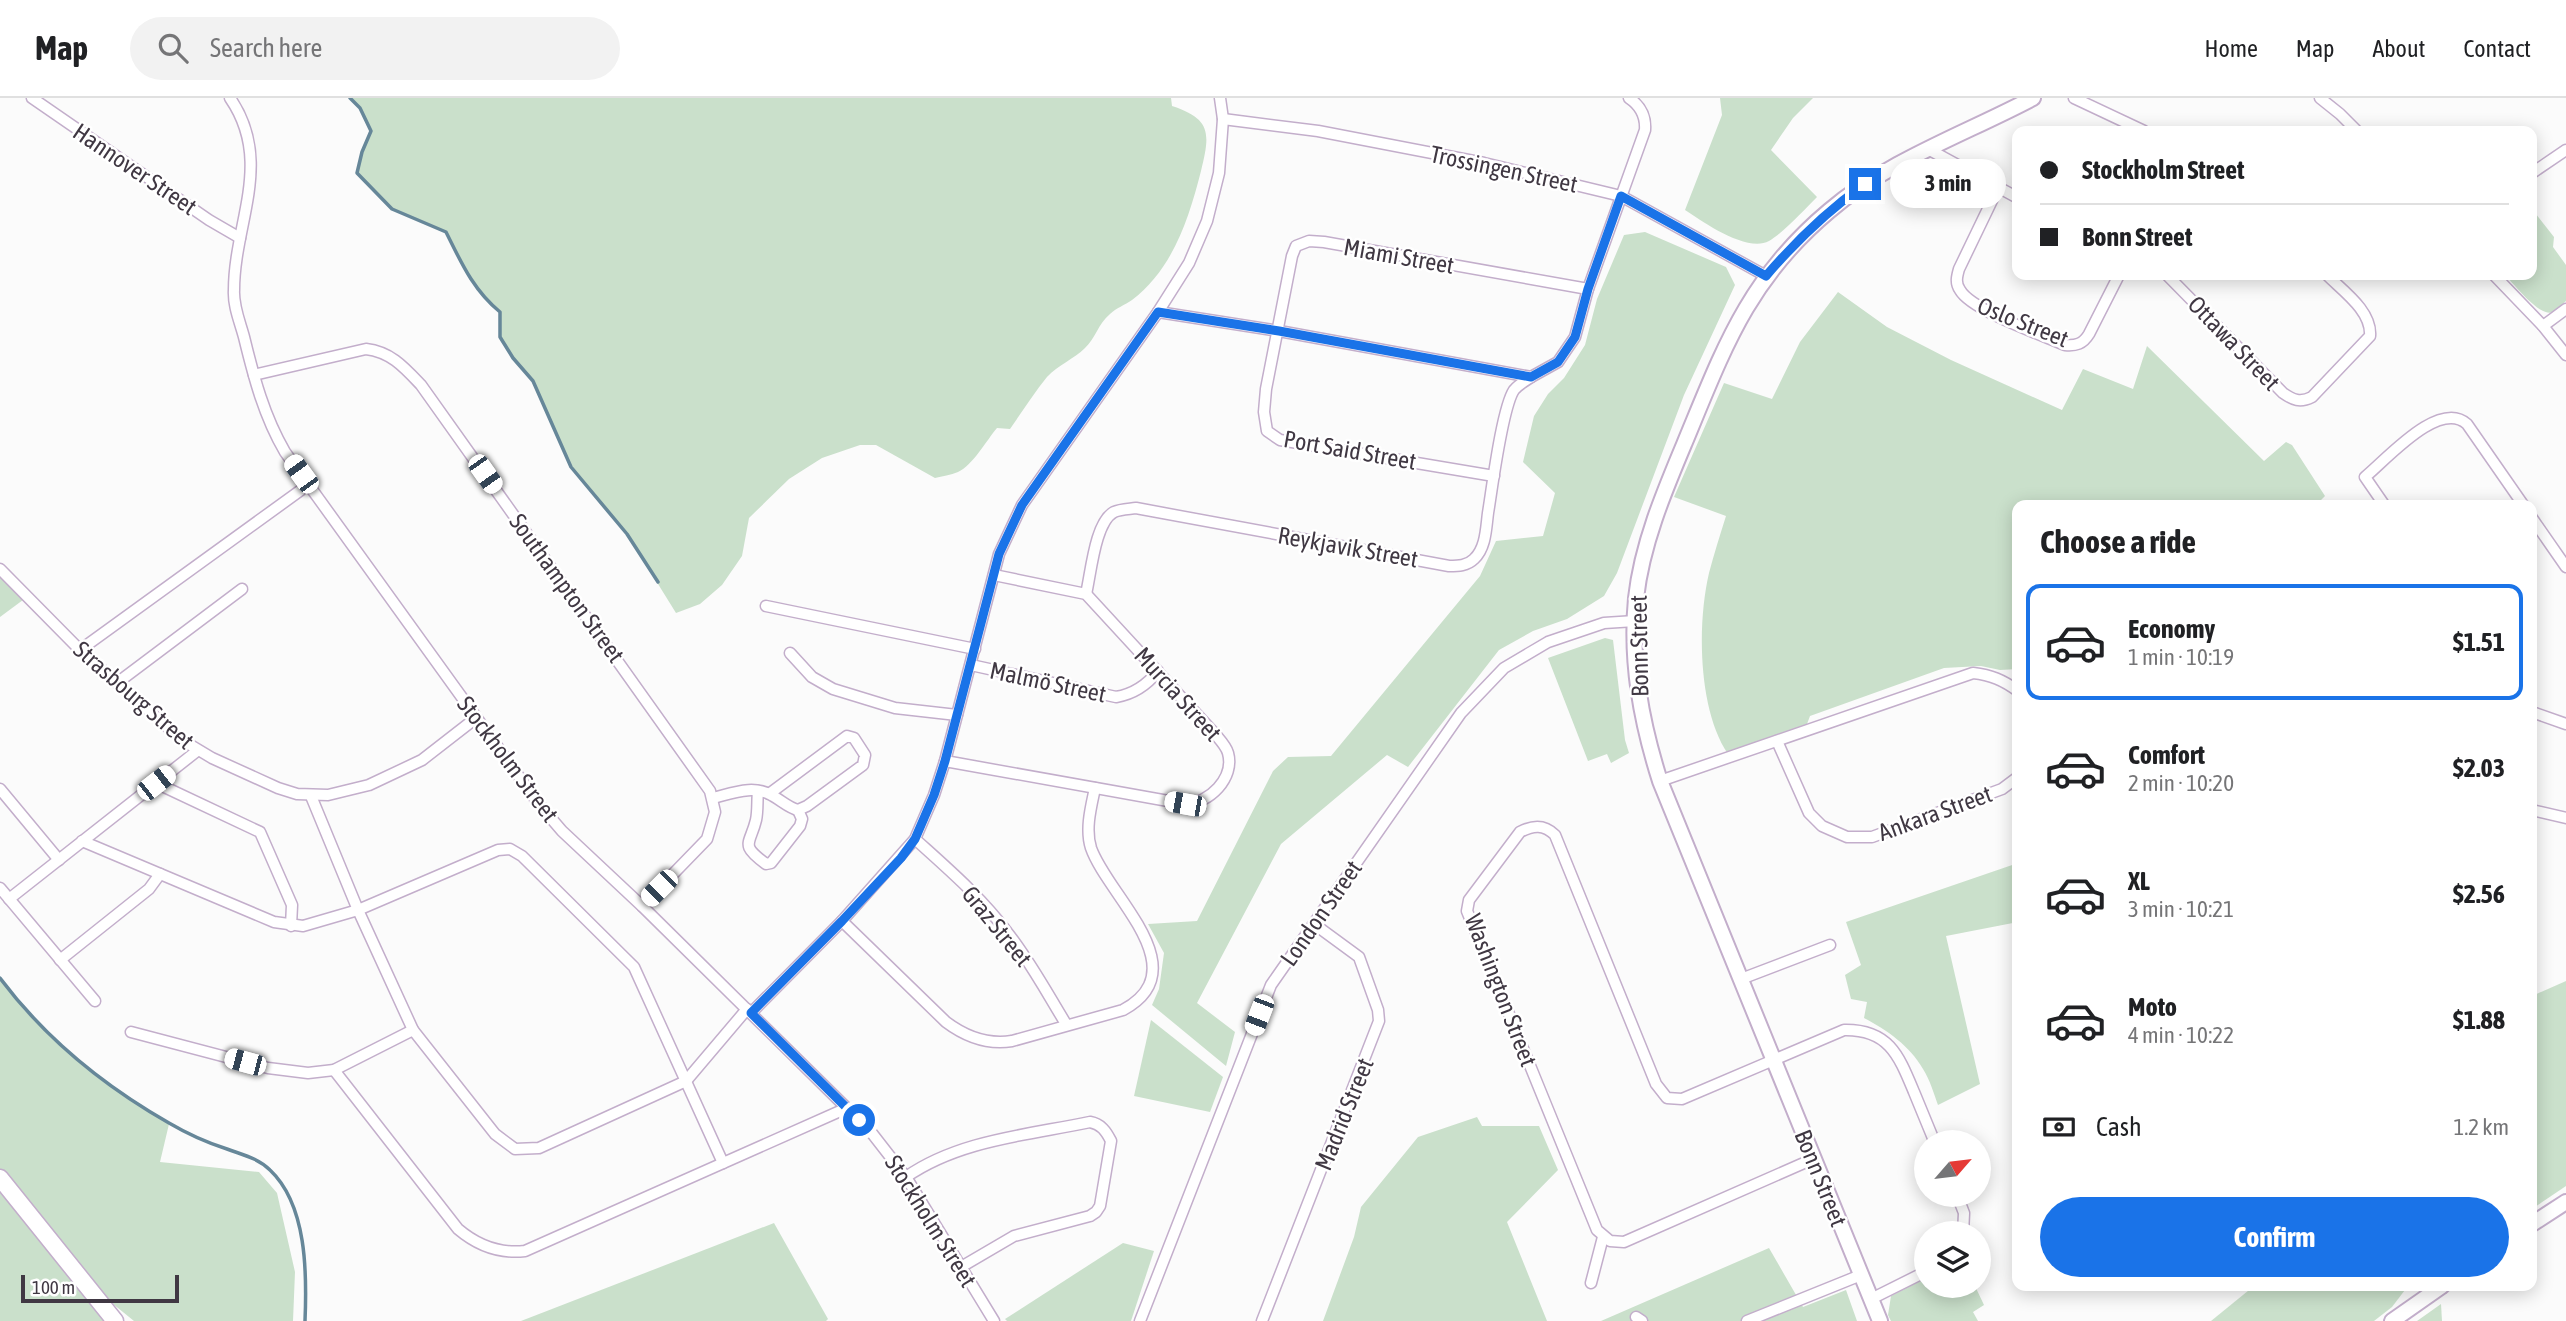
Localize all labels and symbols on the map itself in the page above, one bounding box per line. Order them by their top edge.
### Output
street label: Hannover Street [68,118,202,220]
street label: Trossingen Street [1428,140,1580,198]
callout: 3 min [1890,160,2005,208]
route end [1849,168,1881,200]
street label: Miami Street [1342,233,1456,279]
street label: Ottawa Street [2183,290,2286,396]
street label: Oslo Street [1974,292,2073,352]
street label: Port Said Street [1282,425,1418,475]
car [281,451,322,497]
car [465,451,506,497]
street label: Southampton Street [504,509,630,668]
street label: Reykjavik Street [1276,521,1420,573]
street label: Bonn Street [1625,595,1653,697]
street label: Strasbourg Street [68,636,200,754]
street label: Murcia Street [1129,642,1227,746]
street label: Malmö Street [987,657,1109,708]
street label: Stockholm Street [452,691,564,827]
car [133,762,180,804]
street label: Ankara Street [1875,780,1996,846]
car [1163,790,1208,818]
street label: London Street [1275,855,1367,971]
car [637,866,682,910]
street label: Graz Street [957,881,1037,971]
street label: Washington Street [1460,910,1542,1070]
car [1242,992,1277,1038]
car [222,1046,269,1078]
street label: Madrid Street [1309,1054,1379,1174]
route start [843,1104,875,1136]
street label: Bonn Street [1789,1126,1853,1230]
north arrow [1914,1130,1992,1208]
street label: Stockholm Street [880,1150,982,1292]
scale bar [21,1272,178,1304]

